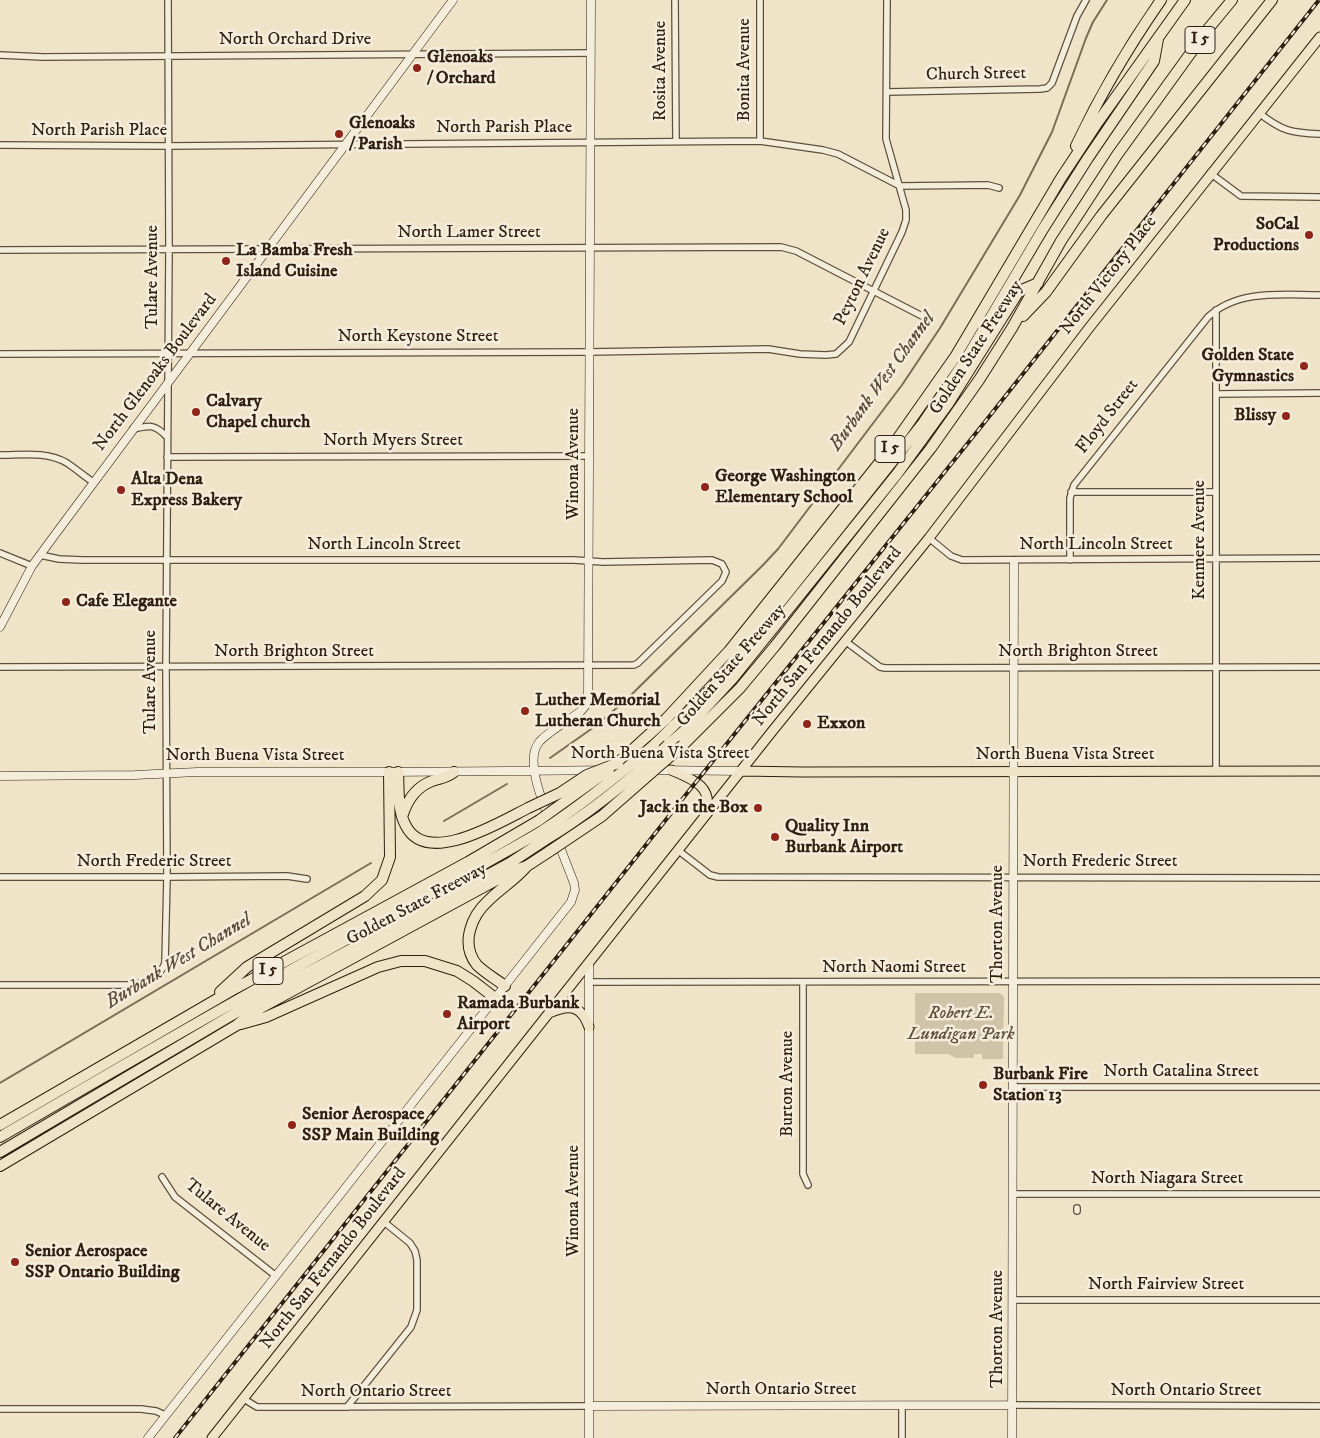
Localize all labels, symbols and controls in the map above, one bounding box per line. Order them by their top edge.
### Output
street label: Bonita Avenue [734,18,756,122]
street label: Rosita Avenue [650,21,672,121]
road number: I 5 [1185,26,1215,54]
street label: North Orchard Drive [219,29,371,51]
place label: Glenoaks / Orchard [427,47,496,90]
marker: Glenoaks / Orchard [411,62,423,74]
street label: Church Street [926,63,1026,87]
place label: Glenoaks / Parish [349,113,415,156]
street label: North Parish Place [436,117,572,139]
street label: North Parish Place [31,120,167,142]
marker: Glenoaks / Parish [333,128,345,140]
street label: North Victory Place [1056,212,1162,340]
place label: SoCal Productions [1213,214,1299,256]
street label: North Lamer Street [397,222,541,244]
street label: Tulare Avenue [142,225,164,329]
street label: Peyton Avenue [830,225,896,329]
marker: SoCal Productions [1303,229,1315,241]
place label: La Bamba Fresh Island Cuisine [236,240,353,282]
marker: La Bamba Fresh Island Cuisine [220,255,232,267]
street label: Golden State Freeway [926,277,1028,419]
street label: North Glenoaks Boulevard [90,290,222,456]
water label: Burbank West Channel [825,308,941,456]
street label: North Keystone Street [337,326,499,348]
place label: Golden State Gymnastics [1202,345,1294,388]
marker: Golden State Gymnastics [1298,360,1310,372]
street label: Floyd Street [1072,375,1144,459]
place label: Calvary Chapel church [206,391,310,434]
place label: Blissy [1234,405,1276,427]
marker: Calvary Chapel church [190,406,202,418]
street label: Winona Avenue [563,408,585,520]
marker: Blissy [1280,410,1292,422]
street label: North Myers Street [323,430,463,452]
road number: I 5 [875,436,905,462]
place label: George Washington Elementary School [715,466,856,508]
place label: Alta Dena Express Bakery [131,469,242,512]
street label: Kenmere Avenue [1189,480,1211,600]
marker: George Washington Elementary School [699,481,711,493]
marker: Alta Dena Express Bakery [115,484,127,496]
street label: North Lincoln Street [307,534,461,556]
street label: North Lincoln Street [1019,534,1173,556]
street label: North San Fernando Boulevard [749,543,907,731]
place label: Cafe Elegante [76,591,177,613]
marker: Cafe Elegante [60,596,72,608]
street label: Golden State Freeway [673,600,791,732]
street label: Tulare Avenue [140,630,162,734]
street label: North Brighton Street [214,641,374,663]
street label: North Brighton Street [998,641,1158,663]
place label: Luther Memorial Lutheran Church [535,690,661,732]
marker: Luther Memorial Lutheran Church [519,705,531,717]
place label: Exxon [817,713,866,735]
marker: Exxon [801,718,813,730]
street label: North Buena Vista Street [570,743,750,765]
street label: North Buena Vista Street [975,744,1155,766]
street label: North Buena Vista Street [165,745,345,767]
place label: Jack in the Box [640,797,748,819]
marker: Jack in the Box [752,802,764,814]
place label: Quality Inn Burbank Airport [785,816,903,859]
marker: Quality Inn Burbank Airport [769,831,781,843]
street label: North Frederic Street [76,851,232,873]
street label: North Frederic Street [1022,851,1178,873]
street label: Golden State Freeway [343,859,491,951]
street label: Thorton Avenue [987,865,1009,983]
water label: Burbank West Channel [102,910,256,1014]
street label: North Naomi Street [822,957,966,979]
road number: I 5 [253,958,283,984]
place label: Ramada Burbank Airport [457,993,579,1036]
park label: Robert E. Lundigan Park [908,1003,1014,1046]
marker: Ramada Burbank Airport [441,1008,453,1020]
street label: Burton Avenue [777,1031,799,1137]
street label: North Catalina Street [1103,1061,1259,1083]
place label: Burbank Fire Station 13 [993,1064,1088,1106]
marker: Burbank Fire Station 13 [977,1079,989,1091]
place label: Senior Aerospace SSP Main Building [302,1104,439,1146]
marker: Senior Aerospace SSP Main Building [286,1119,298,1131]
street label: Winona Avenue [563,1145,585,1257]
street label: North San Fernando Boulevard [256,1164,412,1354]
street label: North Niagara Street [1091,1168,1243,1190]
street label: Tulare Avenue [180,1175,274,1257]
place label: Senior Aerospace SSP Ontario Building [25,1241,180,1284]
marker: Senior Aerospace SSP Ontario Building [9,1256,21,1268]
street label: Thorton Avenue [987,1270,1009,1388]
street label: North Fairview Street [1088,1274,1244,1296]
street label: North Ontario Street [706,1379,856,1401]
street label: North Ontario Street [1111,1380,1261,1402]
street label: North Ontario Street [301,1381,451,1403]

